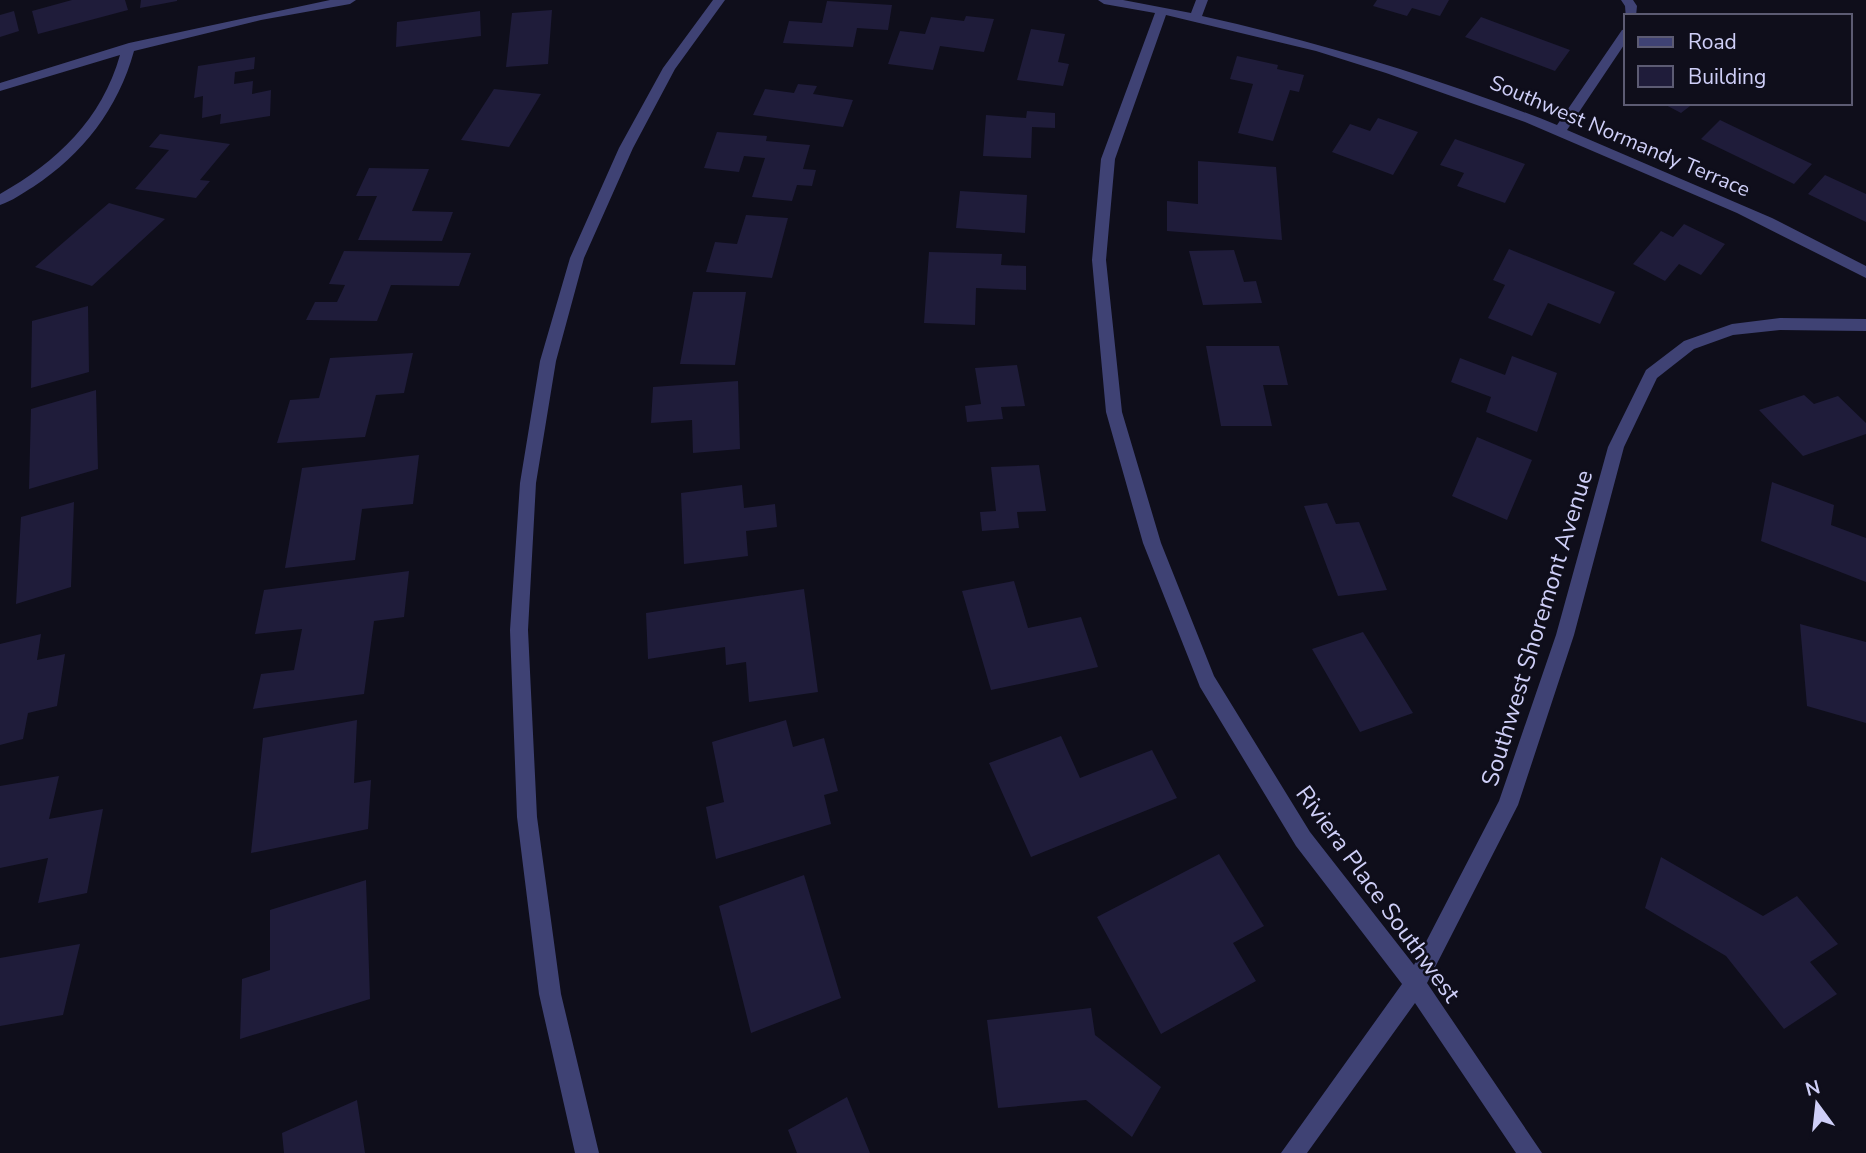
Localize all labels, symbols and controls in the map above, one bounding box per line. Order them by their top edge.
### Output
legend [1624,14,1852,105]
text: Road [1688,28,1737,56]
text: Building [1688,63,1766,91]
street label: Southwest Normandy Terrace [1486,68,1754,204]
street label: Southwest Shoremont Avenue [1474,466,1600,790]
street label: Riviera Place Southwest [1288,779,1468,1009]
north arrow [1782,1069,1852,1139]
text: N [1803,1074,1823,1103]

